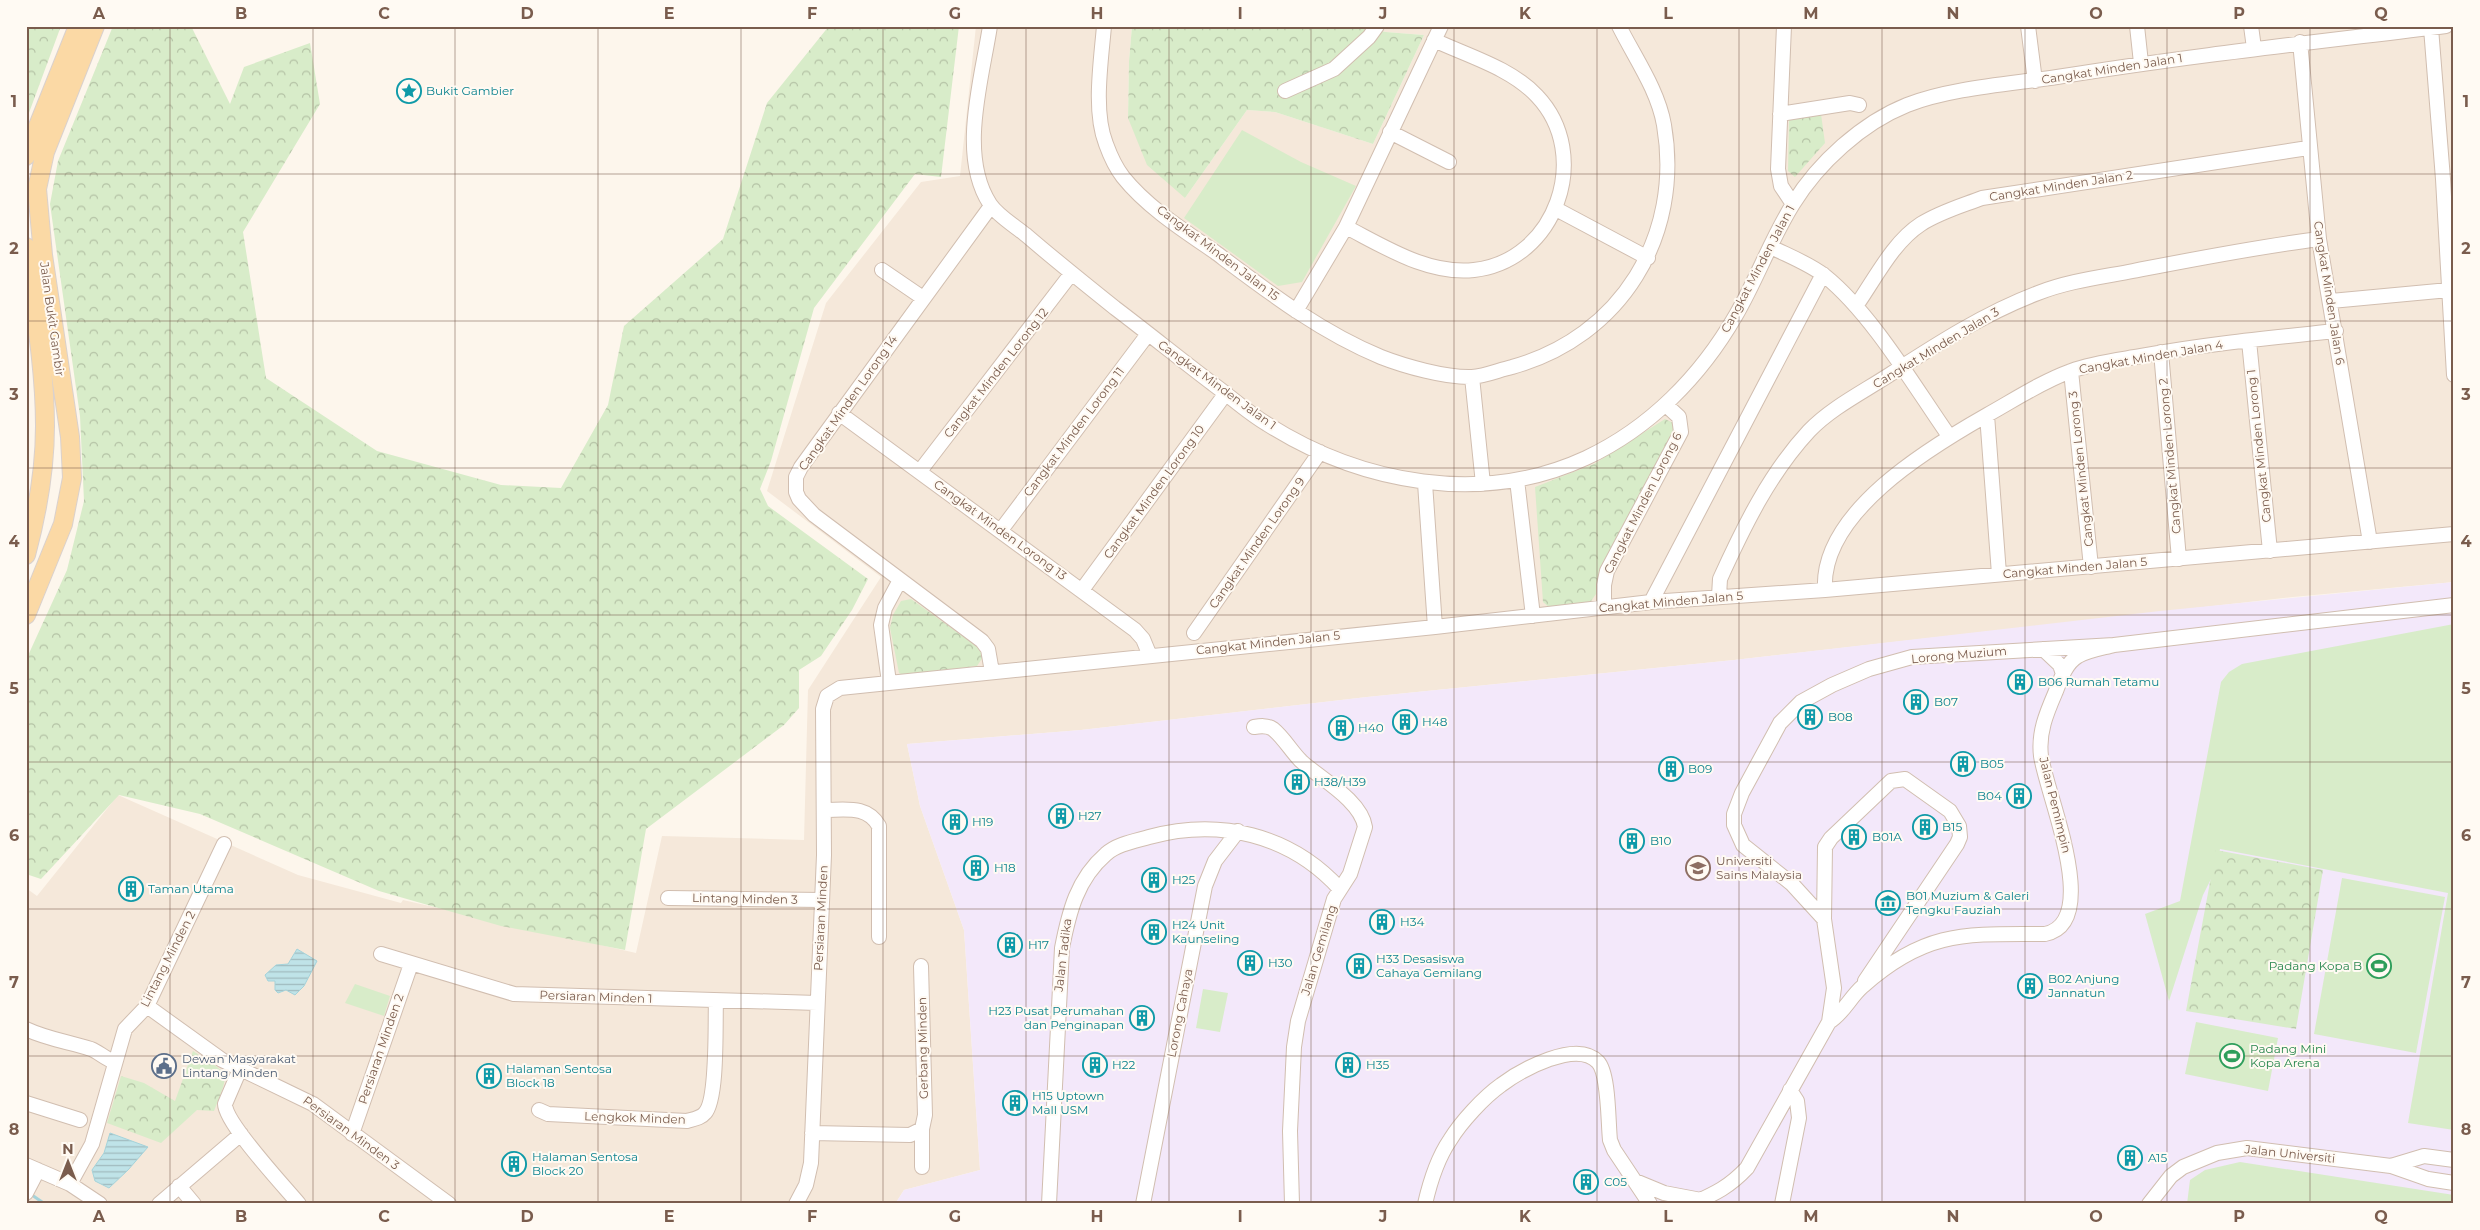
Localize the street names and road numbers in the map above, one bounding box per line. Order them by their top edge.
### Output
street label: Cangkat Minden Jalan 1 [2040,50,2183,87]
street label: Cangkat Minden Jalan 2 [1988,167,2134,204]
street label: Cangkat Minden Jalan 15 [1154,202,1283,304]
street label: Cangkat Minden Jalan 1 [1718,202,1798,335]
street label: Cangkat Minden Jalan 6 [2311,220,2348,366]
street label: Jalan Bukit Gambir [37,260,68,377]
street label: Cangkat Minden Jalan 3 [1870,304,2002,391]
street label: Cangkat Minden Lorong 12 [940,305,1051,441]
street label: Cangkat Minden Lorong 14 [795,332,900,473]
street label: Cangkat Minden Jalan 4 [2078,336,2224,377]
street label: Cangkat Minden Jalan 1 [1155,337,1279,433]
street label: Cangkat Minden Lorong 11 [1020,364,1127,499]
street label: Cangkat Minden Lorong 1 [2243,369,2274,523]
street label: Cangkat Minden Lorong 2 [2155,377,2184,535]
street label: Cangkat Minden Lorong 3 [2065,390,2096,548]
street label: Cangkat Minden Lorong 10 [1100,422,1207,562]
street label: Cangkat Minden Lorong 6 [1600,429,1685,576]
street label: Cangkat Minden Lorong 9 [1205,474,1308,611]
street label: Cangkat Minden Lorong 13 [931,476,1070,583]
street label: Cangkat Minden Jalan 5 [2002,554,2148,581]
street label: Cangkat Minden Jalan 5 [1598,588,1744,615]
street label: Cangkat Minden Jalan 5 [1195,627,1341,658]
street label: Lorong Muzium [1911,643,2007,666]
street label: Jalan Pemimpin [2036,754,2075,855]
street label: Persiaran Minden [810,865,831,971]
street label: Lintang Minden 3 [692,890,798,907]
street label: Jalan Gemilang [1297,903,1339,998]
street label: Lintang Minden 2 [137,908,198,1009]
street label: Jalan Tadika [1050,917,1074,993]
street label: Lorong Cahaya [1164,967,1195,1058]
street label: Persiaran Minden 1 [539,987,653,1006]
street label: Persiaran Minden 2 [355,992,406,1106]
street label: Gerbang Minden [914,997,931,1099]
street label: Persiaran Minden 3 [300,1093,403,1173]
street label: Lengkok Minden [584,1108,686,1127]
street label: Jalan Universiti [2243,1141,2336,1166]

